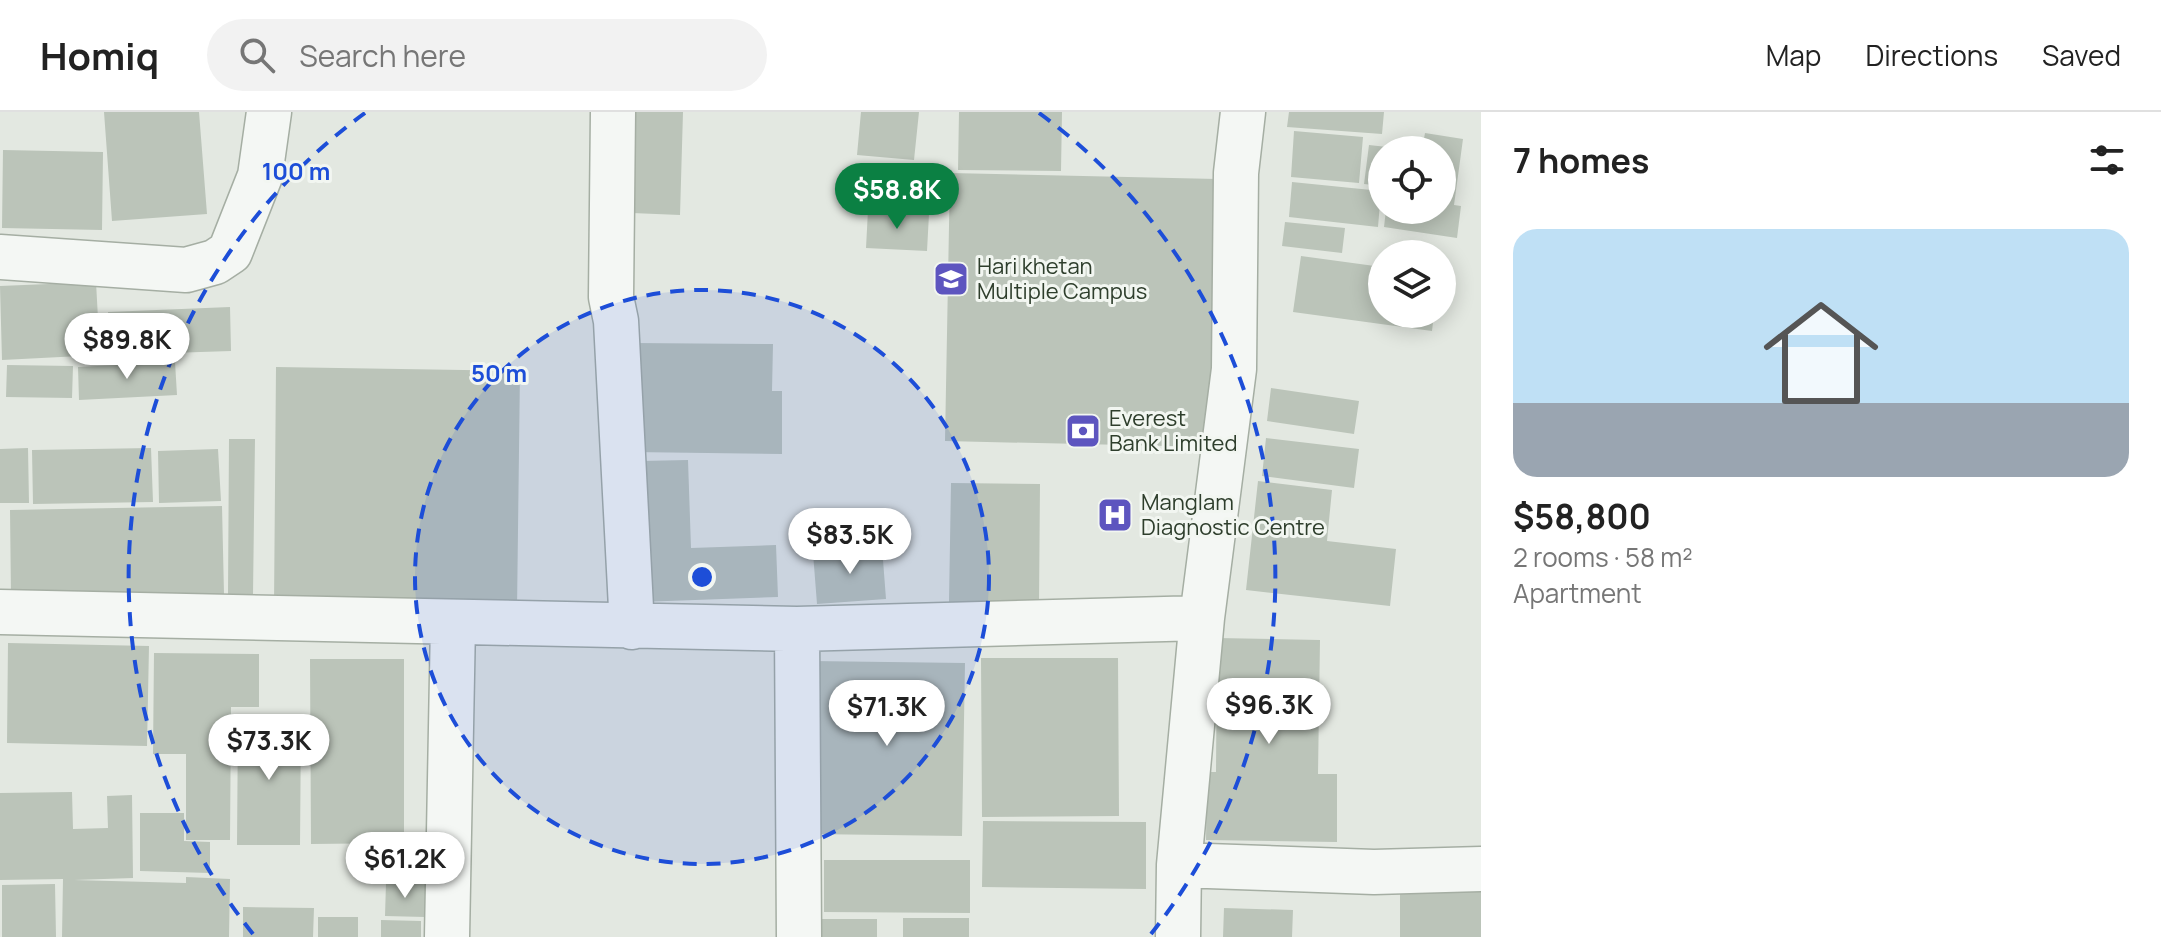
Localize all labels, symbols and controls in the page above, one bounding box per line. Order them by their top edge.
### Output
search box [207,19,767,91]
text: Homiq [40,29,159,81]
icon: search [235,33,279,77]
text: Search here [299,35,466,76]
text: Map [1766,36,1821,74]
text: Directions [1865,36,1998,74]
text: Saved [2042,36,2121,74]
map controls [1368,136,1456,328]
button: locate [1368,136,1456,224]
text: 7 homes [1513,137,1649,183]
icon: filters [2085,138,2129,182]
text: 100 m [262,154,330,187]
pin: $58.8K [832,163,962,231]
text: $58.8K [853,171,941,207]
button: layers [1368,240,1456,328]
place label: Hari khetan Multiple Campus [977,251,1147,306]
school or university icon: Hari khetan Multiple Campus [932,260,970,298]
icon: home [1749,281,1893,425]
pin: $89.8K [62,313,192,381]
text: $89.8K [83,321,171,357]
text: 50 m [471,356,527,389]
place label: Everest Bank Limited [1109,403,1238,458]
bank icon: Everest Bank Limited [1064,412,1102,450]
place label: Manglam Diagnostic Centre [1141,487,1325,542]
text: $58,800 [1513,493,1651,539]
hospital icon: Manglam Diagnostic Centre [1096,496,1134,534]
pin: $83.5K [785,508,915,576]
text: $83.5K [806,516,894,552]
text: 2 rooms · 58 m² [1513,539,1693,575]
centre of rings [688,563,716,591]
text: Apartment [1513,575,1642,611]
pin: $96.3K [1204,678,1334,746]
pin: $71.3K [822,680,952,748]
text: $96.3K [1225,686,1313,722]
text: $71.3K [847,688,927,724]
pin: $73.3K [204,714,334,782]
text: $73.3K [226,722,312,758]
pin: $61.2K [340,832,470,900]
text: $61.2K [364,840,446,876]

